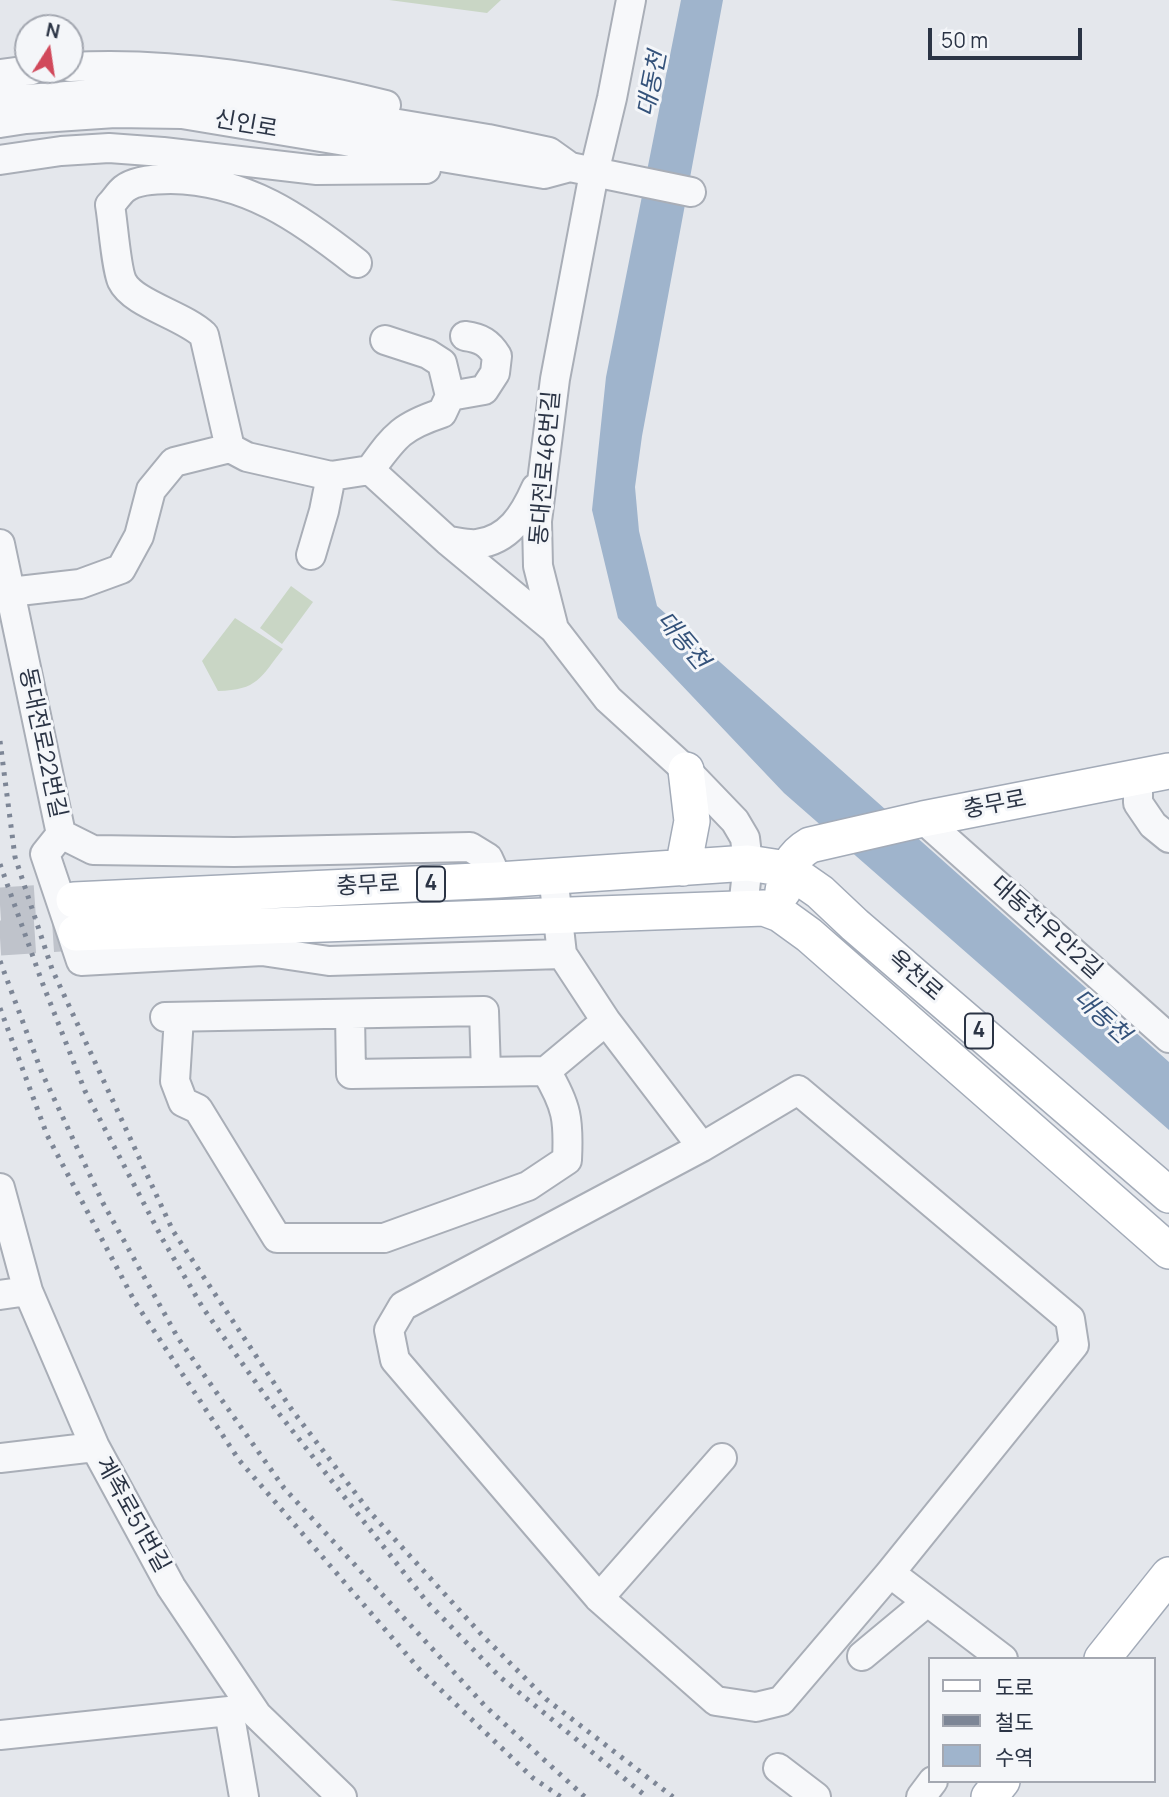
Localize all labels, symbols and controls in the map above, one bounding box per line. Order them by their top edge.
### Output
north arrow [14,14,84,84]
scale bar [931,14,1085,58]
text: N [44,16,62,45]
text: 50 m [941,26,988,54]
water label: 대동천 [633,49,673,119]
street label: 신인로 [212,106,280,144]
street label: 동대전로46번길 [526,390,566,546]
water label: 대동천 [650,606,714,676]
street label: 동대전로22번길 [13,665,71,821]
street label: 충무로 [961,785,1029,825]
road number: 4 [417,866,445,902]
street label: 충무로 [336,871,400,901]
street label: 대동천우안2길 [985,871,1107,985]
street label: 옥천로 [882,945,948,1007]
water label: 대동천 [1067,984,1135,1050]
road number: 4 [965,1014,993,1048]
street label: 계족로51번길 [89,1452,175,1578]
legend [928,1657,1155,1783]
text: 도로 [995,1673,1034,1701]
text: 철도 [995,1708,1034,1736]
text: 수역 [995,1743,1034,1771]

